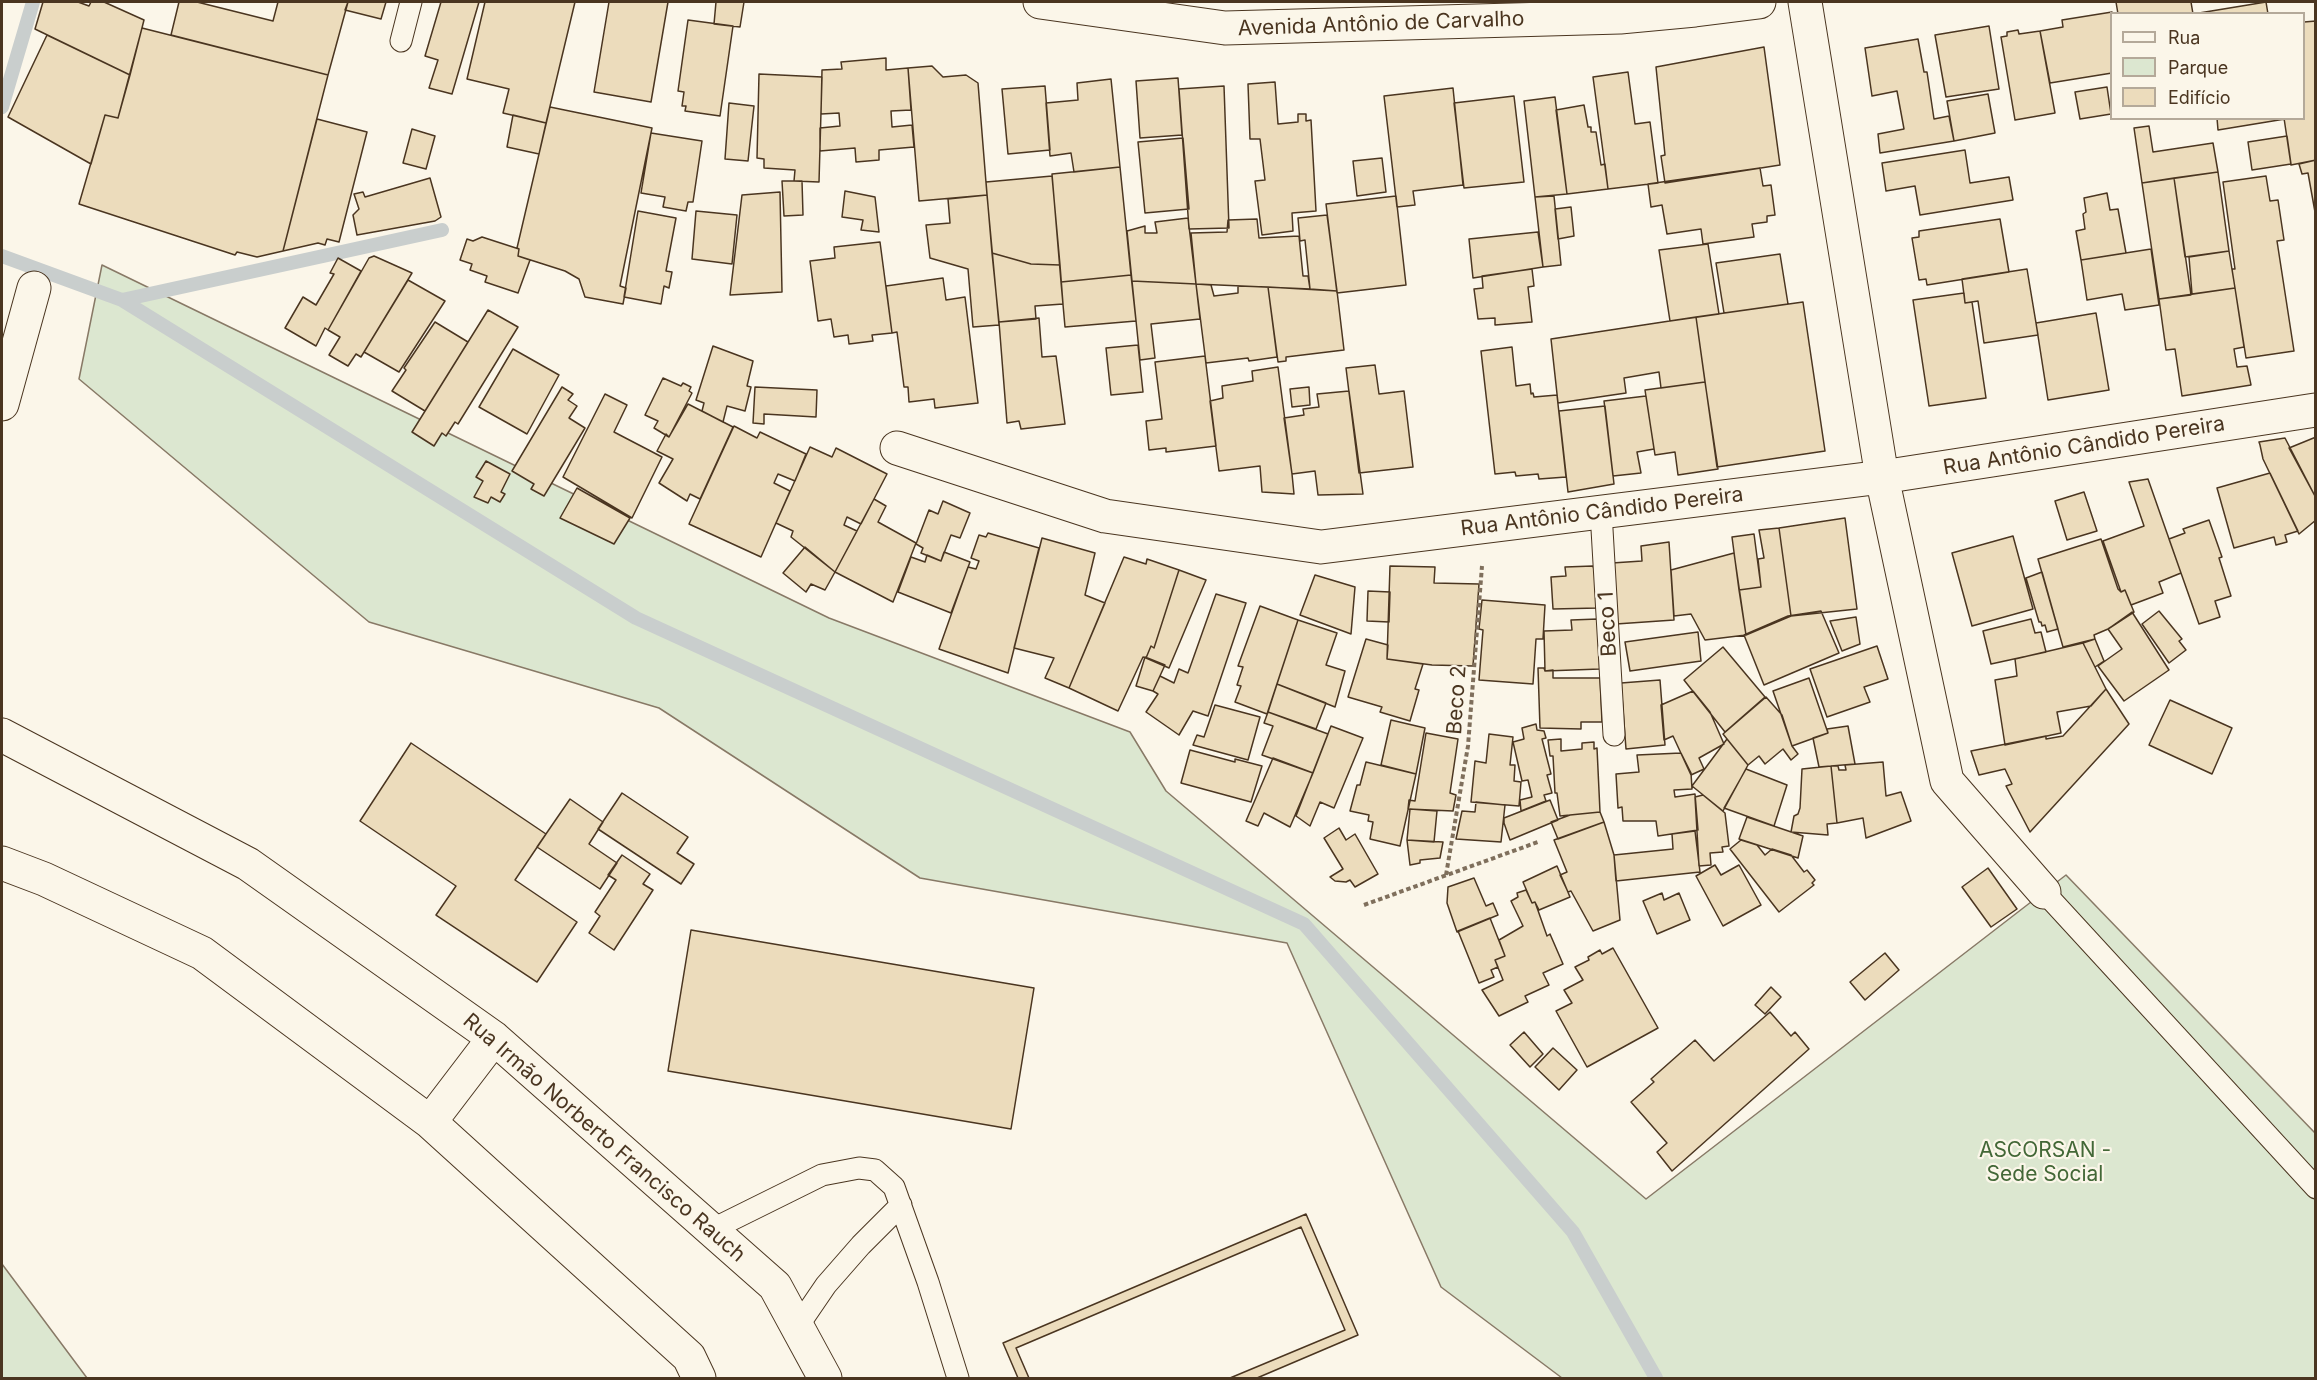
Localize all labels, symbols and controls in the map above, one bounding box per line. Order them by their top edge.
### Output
street label: Avenida Antônio de Carvalho [1237,6,1525,42]
legend [2110,12,2305,120]
text: Rua [2168,27,2200,48]
text: Parque [2168,57,2228,78]
text: Edifício [2168,87,2231,108]
street label: Rua Antônio Cândido Pereira [1941,411,2227,481]
street label: Rua Antônio Cândido Pereira [1459,482,1745,542]
street label: Beco 1 [1594,591,1622,657]
street label: Beco 2 [1442,665,1472,735]
street label: Rua Irmão Norberto Francisco Rauch [458,1008,750,1268]
park label: ASCORSAN - Sede Social [1979,1138,2111,1188]

